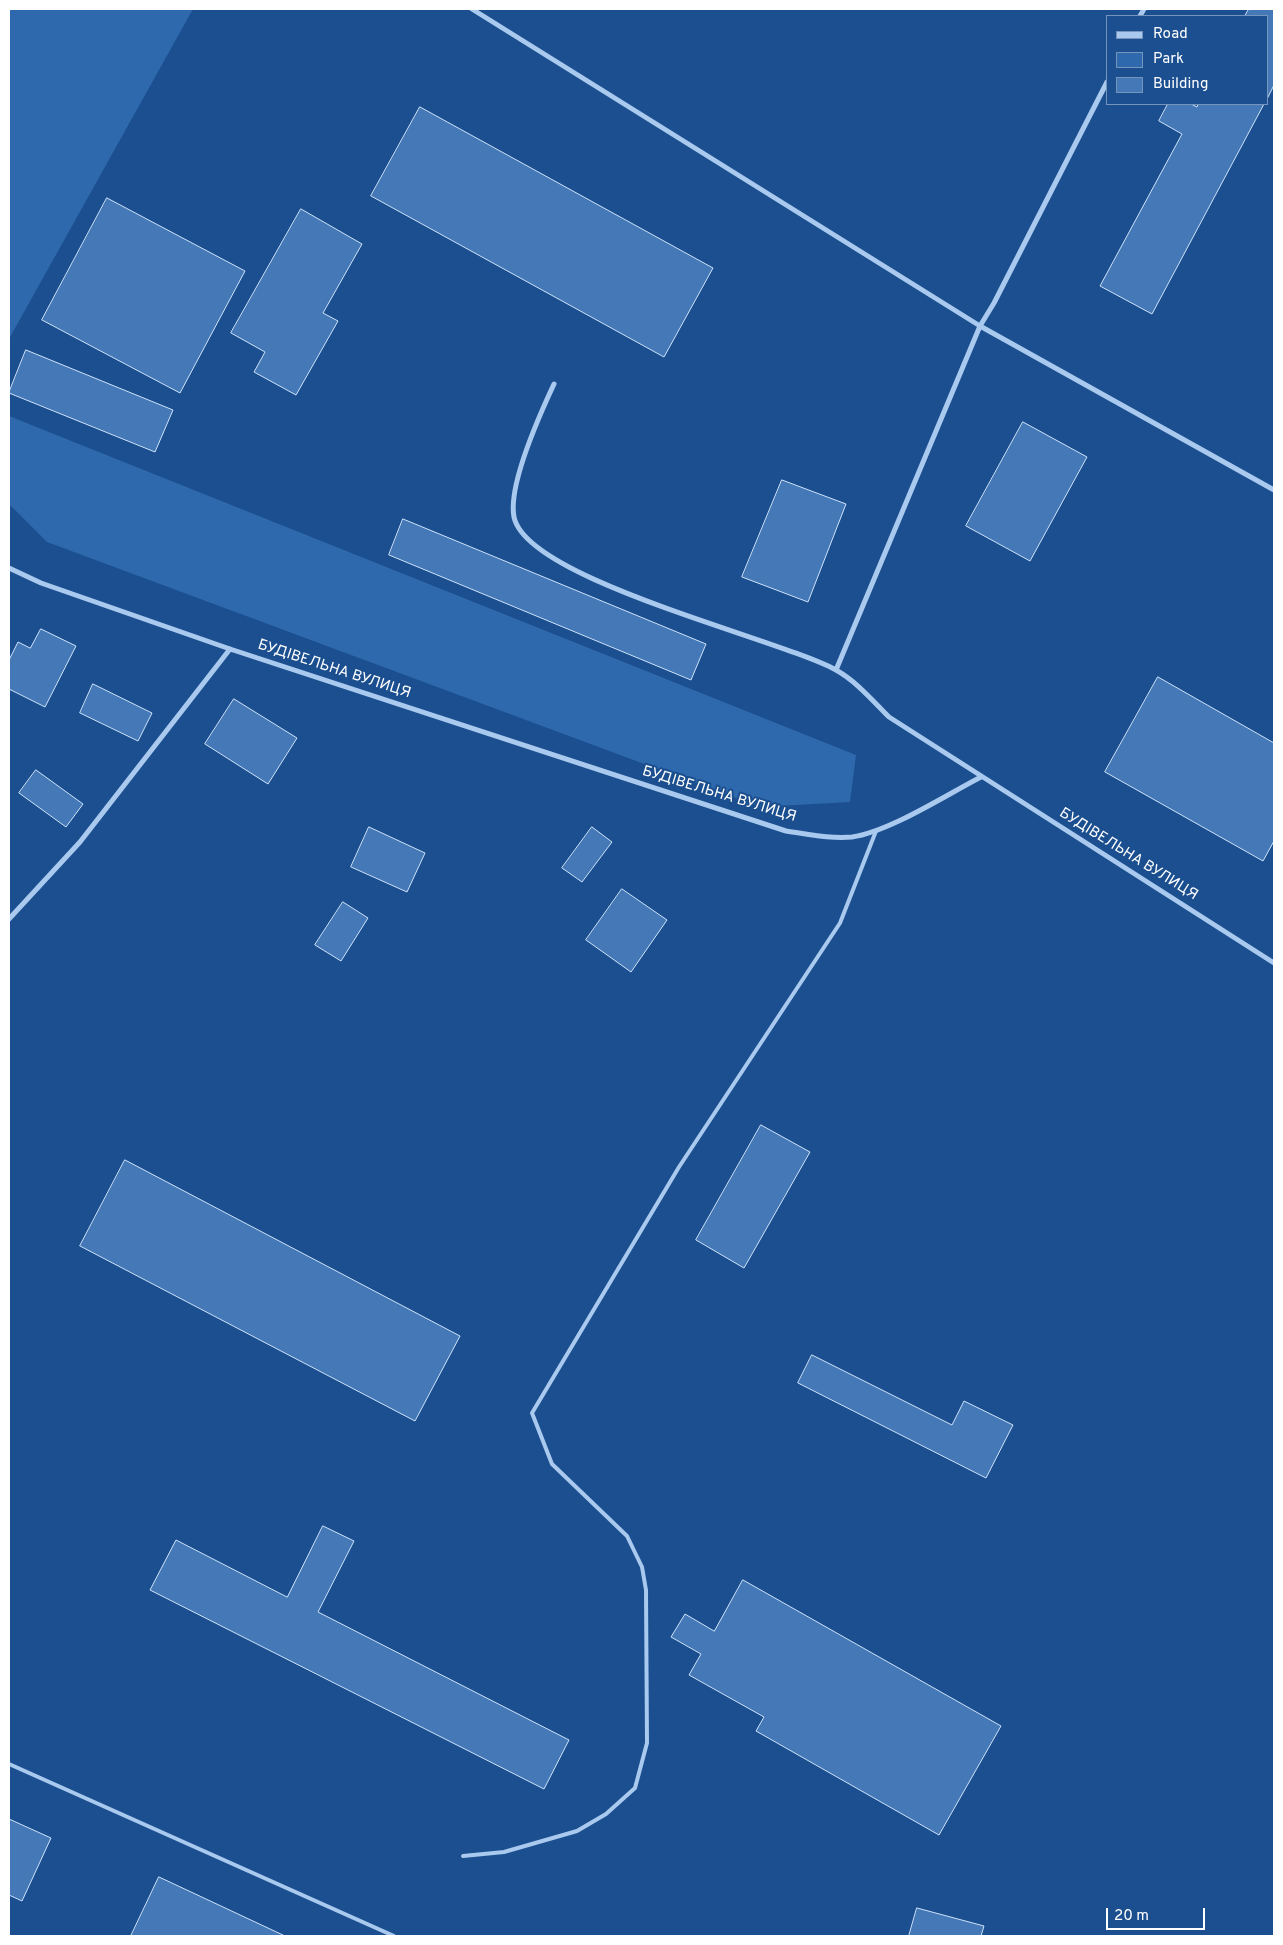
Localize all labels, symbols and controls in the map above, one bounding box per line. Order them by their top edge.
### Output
legend [1106,15,1268,105]
text: Road [1153,25,1188,44]
text: Park [1153,50,1184,69]
text: Building [1153,75,1208,94]
street label: БУДІВЕЛЬНА ВУЛИЦЯ [255,637,413,703]
street label: БУДІВЕЛЬНА ВУЛИЦЯ [640,763,798,827]
street label: БУДІВЕЛЬНА ВУЛИЦЯ [1055,805,1201,905]
scale bar [1108,1898,1207,1930]
text: 20 m [1114,1907,1149,1926]

